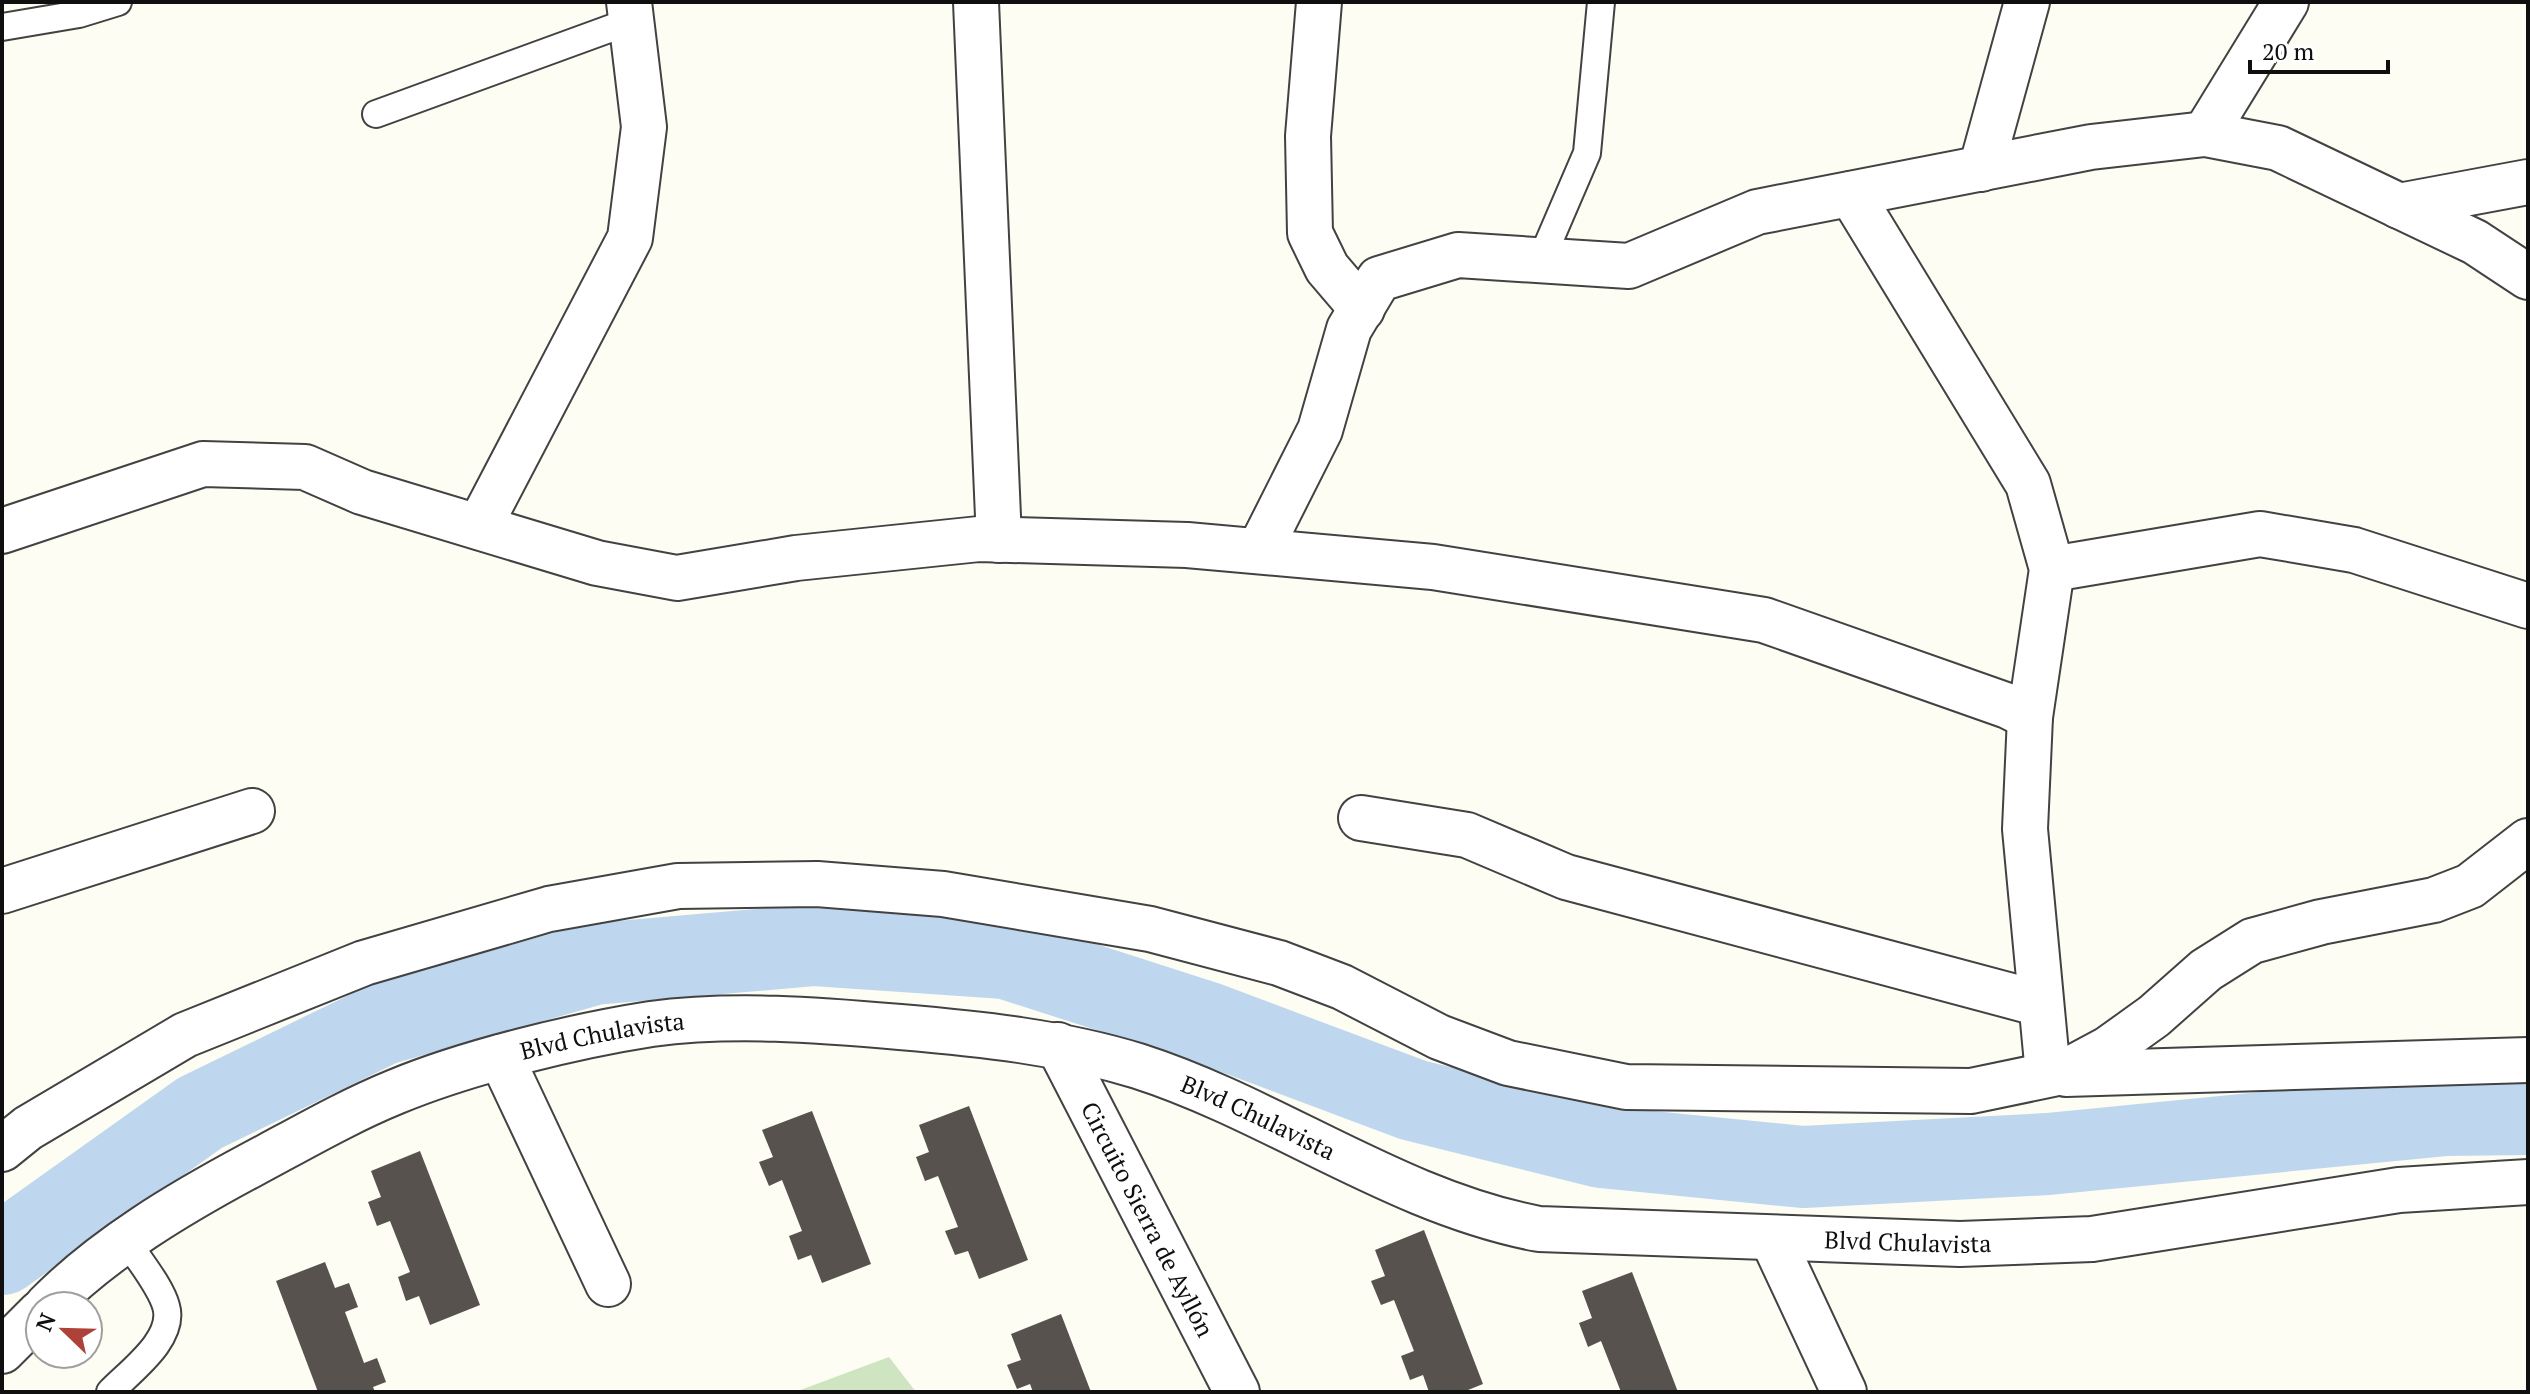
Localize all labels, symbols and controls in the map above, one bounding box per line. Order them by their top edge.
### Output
scale bar [2250,24,2388,74]
text: 20 m [2262,35,2314,67]
street label: Blvd Chulavista [517,1005,686,1067]
street label: Blvd Chulavista [1177,1067,1341,1167]
street label: Circuito Sierra de Ayllón [1074,1096,1222,1342]
street label: Blvd Chulavista [1824,1223,1992,1260]
north arrow [24,1290,104,1370]
text: N [29,1308,62,1335]

